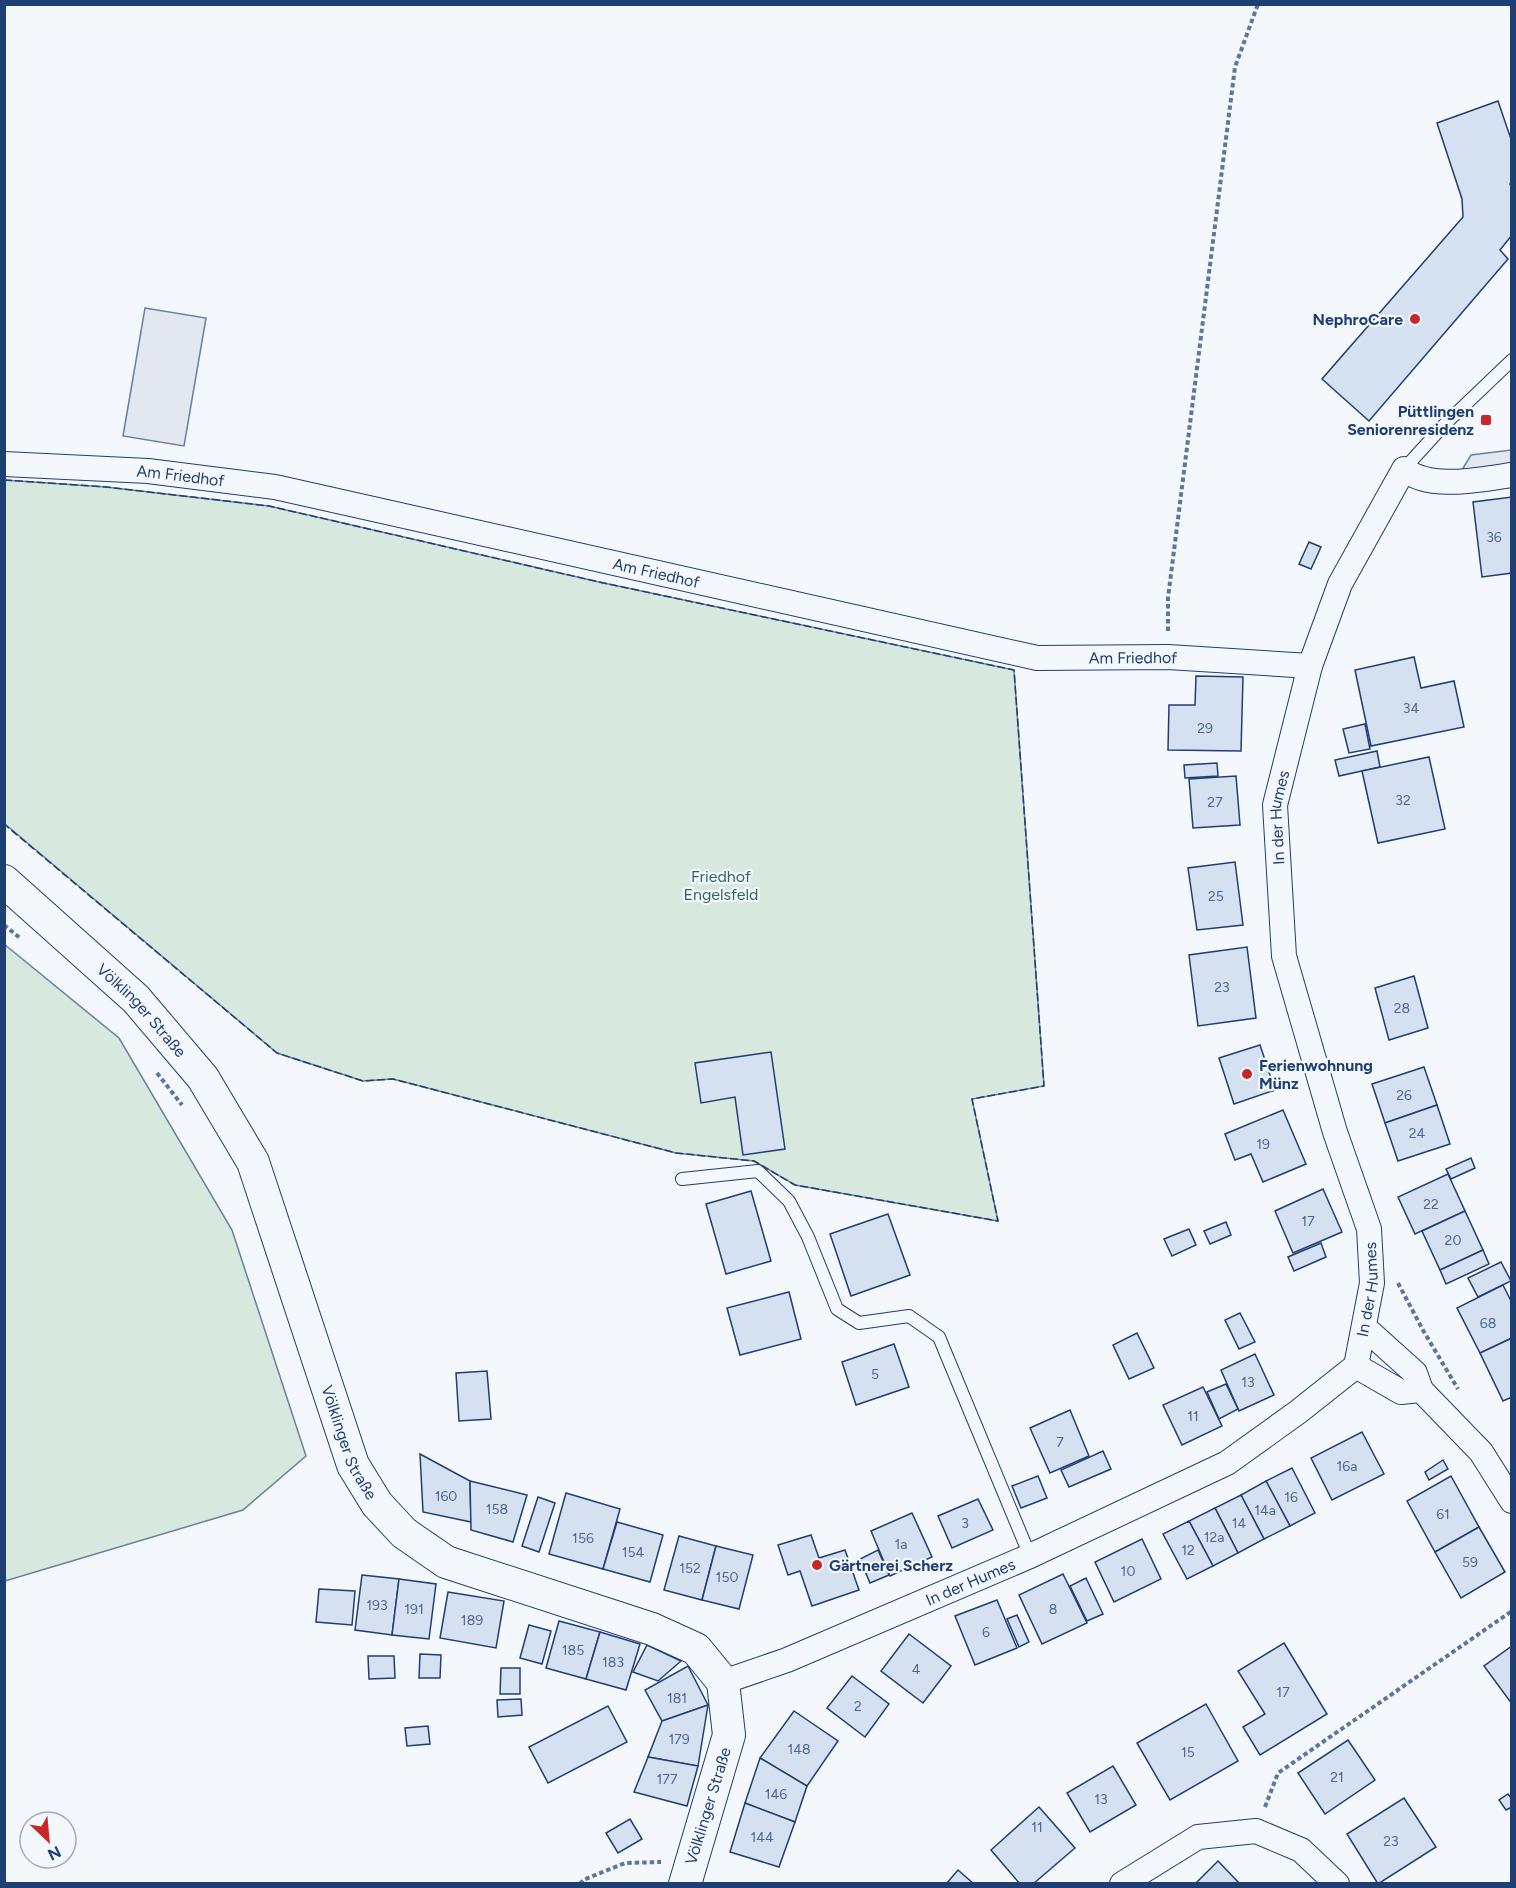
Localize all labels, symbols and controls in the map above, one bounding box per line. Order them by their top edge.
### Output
place label: NephroCare [1313,310,1403,329]
marker: NephroCare [1408,312,1422,326]
place label: Püttlingen Seniorenresidenz [1347,402,1474,439]
marker: Püttlingen Seniorenresidenz [1479,413,1493,427]
street label: Am Friedhof [136,461,226,490]
house number: 36 [1486,529,1502,546]
street label: Am Friedhof [611,554,702,592]
street label: Am Friedhof [1089,647,1178,667]
house number: 34 [1403,700,1419,717]
house number: 29 [1197,720,1213,737]
street label: In der Humes [1265,768,1293,865]
house number: 32 [1395,792,1411,809]
house number: 27 [1207,794,1223,811]
park label: Friedhof Engelsfeld [684,867,759,904]
house number: 25 [1208,888,1224,905]
street label: Völklinger Straße [93,959,191,1061]
house number: 23 [1214,979,1230,996]
house number: 28 [1394,1000,1410,1017]
place label: Ferienwohnung Münz [1259,1056,1373,1093]
marker: Ferienwohnung Münz [1240,1067,1254,1081]
house number: 26 [1396,1087,1412,1104]
house number: 24 [1409,1125,1426,1142]
house number: 19 [1256,1136,1270,1153]
house number: 22 [1423,1196,1439,1213]
house number: 17 [1301,1213,1315,1230]
house number: 20 [1445,1232,1461,1249]
street label: In der Humes [1352,1242,1382,1338]
house number: 68 [1480,1315,1496,1332]
house number: 5 [871,1366,879,1383]
house number: 13 [1241,1374,1255,1391]
street label: Völklinger Straße [318,1383,381,1503]
house number: 11 [1187,1408,1199,1425]
house number: 7 [1056,1434,1064,1451]
house number: 16a [1337,1458,1357,1475]
house number: 160 [435,1488,457,1505]
house number: 16 [1284,1489,1298,1506]
house number: 158 [486,1501,508,1518]
house number: 14a [1254,1502,1276,1519]
house number: 61 [1436,1506,1450,1523]
house number: 3 [961,1515,969,1532]
house number: 14 [1232,1515,1247,1532]
house number: 12a [1204,1529,1224,1546]
house number: 156 [572,1530,594,1547]
house number: 1a [895,1536,907,1553]
house number: 12 [1181,1542,1195,1559]
house number: 154 [622,1544,645,1561]
street label: In der Humes [923,1554,1018,1609]
house number: 59 [1462,1554,1478,1571]
place label: Gärtnerei Scherz [829,1556,953,1575]
marker: Gärtnerei Scherz [810,1558,824,1572]
house number: 152 [679,1560,701,1577]
house number: 10 [1121,1563,1135,1580]
house number: 150 [716,1569,738,1586]
house number: 193 [366,1597,388,1614]
house number: 191 [404,1601,424,1618]
house number: 8 [1049,1601,1057,1618]
house number: 189 [461,1612,483,1629]
house number: 6 [982,1624,990,1641]
house number: 185 [562,1642,584,1659]
house number: 183 [602,1654,624,1671]
house number: 4 [912,1661,921,1678]
house number: 17 [1276,1684,1290,1701]
house number: 181 [667,1690,687,1707]
house number: 2 [854,1698,862,1715]
house number: 179 [668,1731,690,1748]
house number: 148 [787,1741,811,1758]
house number: 15 [1181,1744,1195,1761]
street label: Völklinger Straße [681,1745,735,1867]
house number: 21 [1330,1769,1344,1786]
house number: 177 [657,1771,678,1788]
house number: 146 [765,1786,787,1803]
house number: 13 [1094,1791,1108,1808]
north arrow [18,1810,78,1870]
house number: 11 [1031,1819,1043,1836]
house number: 144 [750,1829,774,1846]
house number: 23 [1383,1833,1399,1850]
text: N [45,1842,64,1864]

